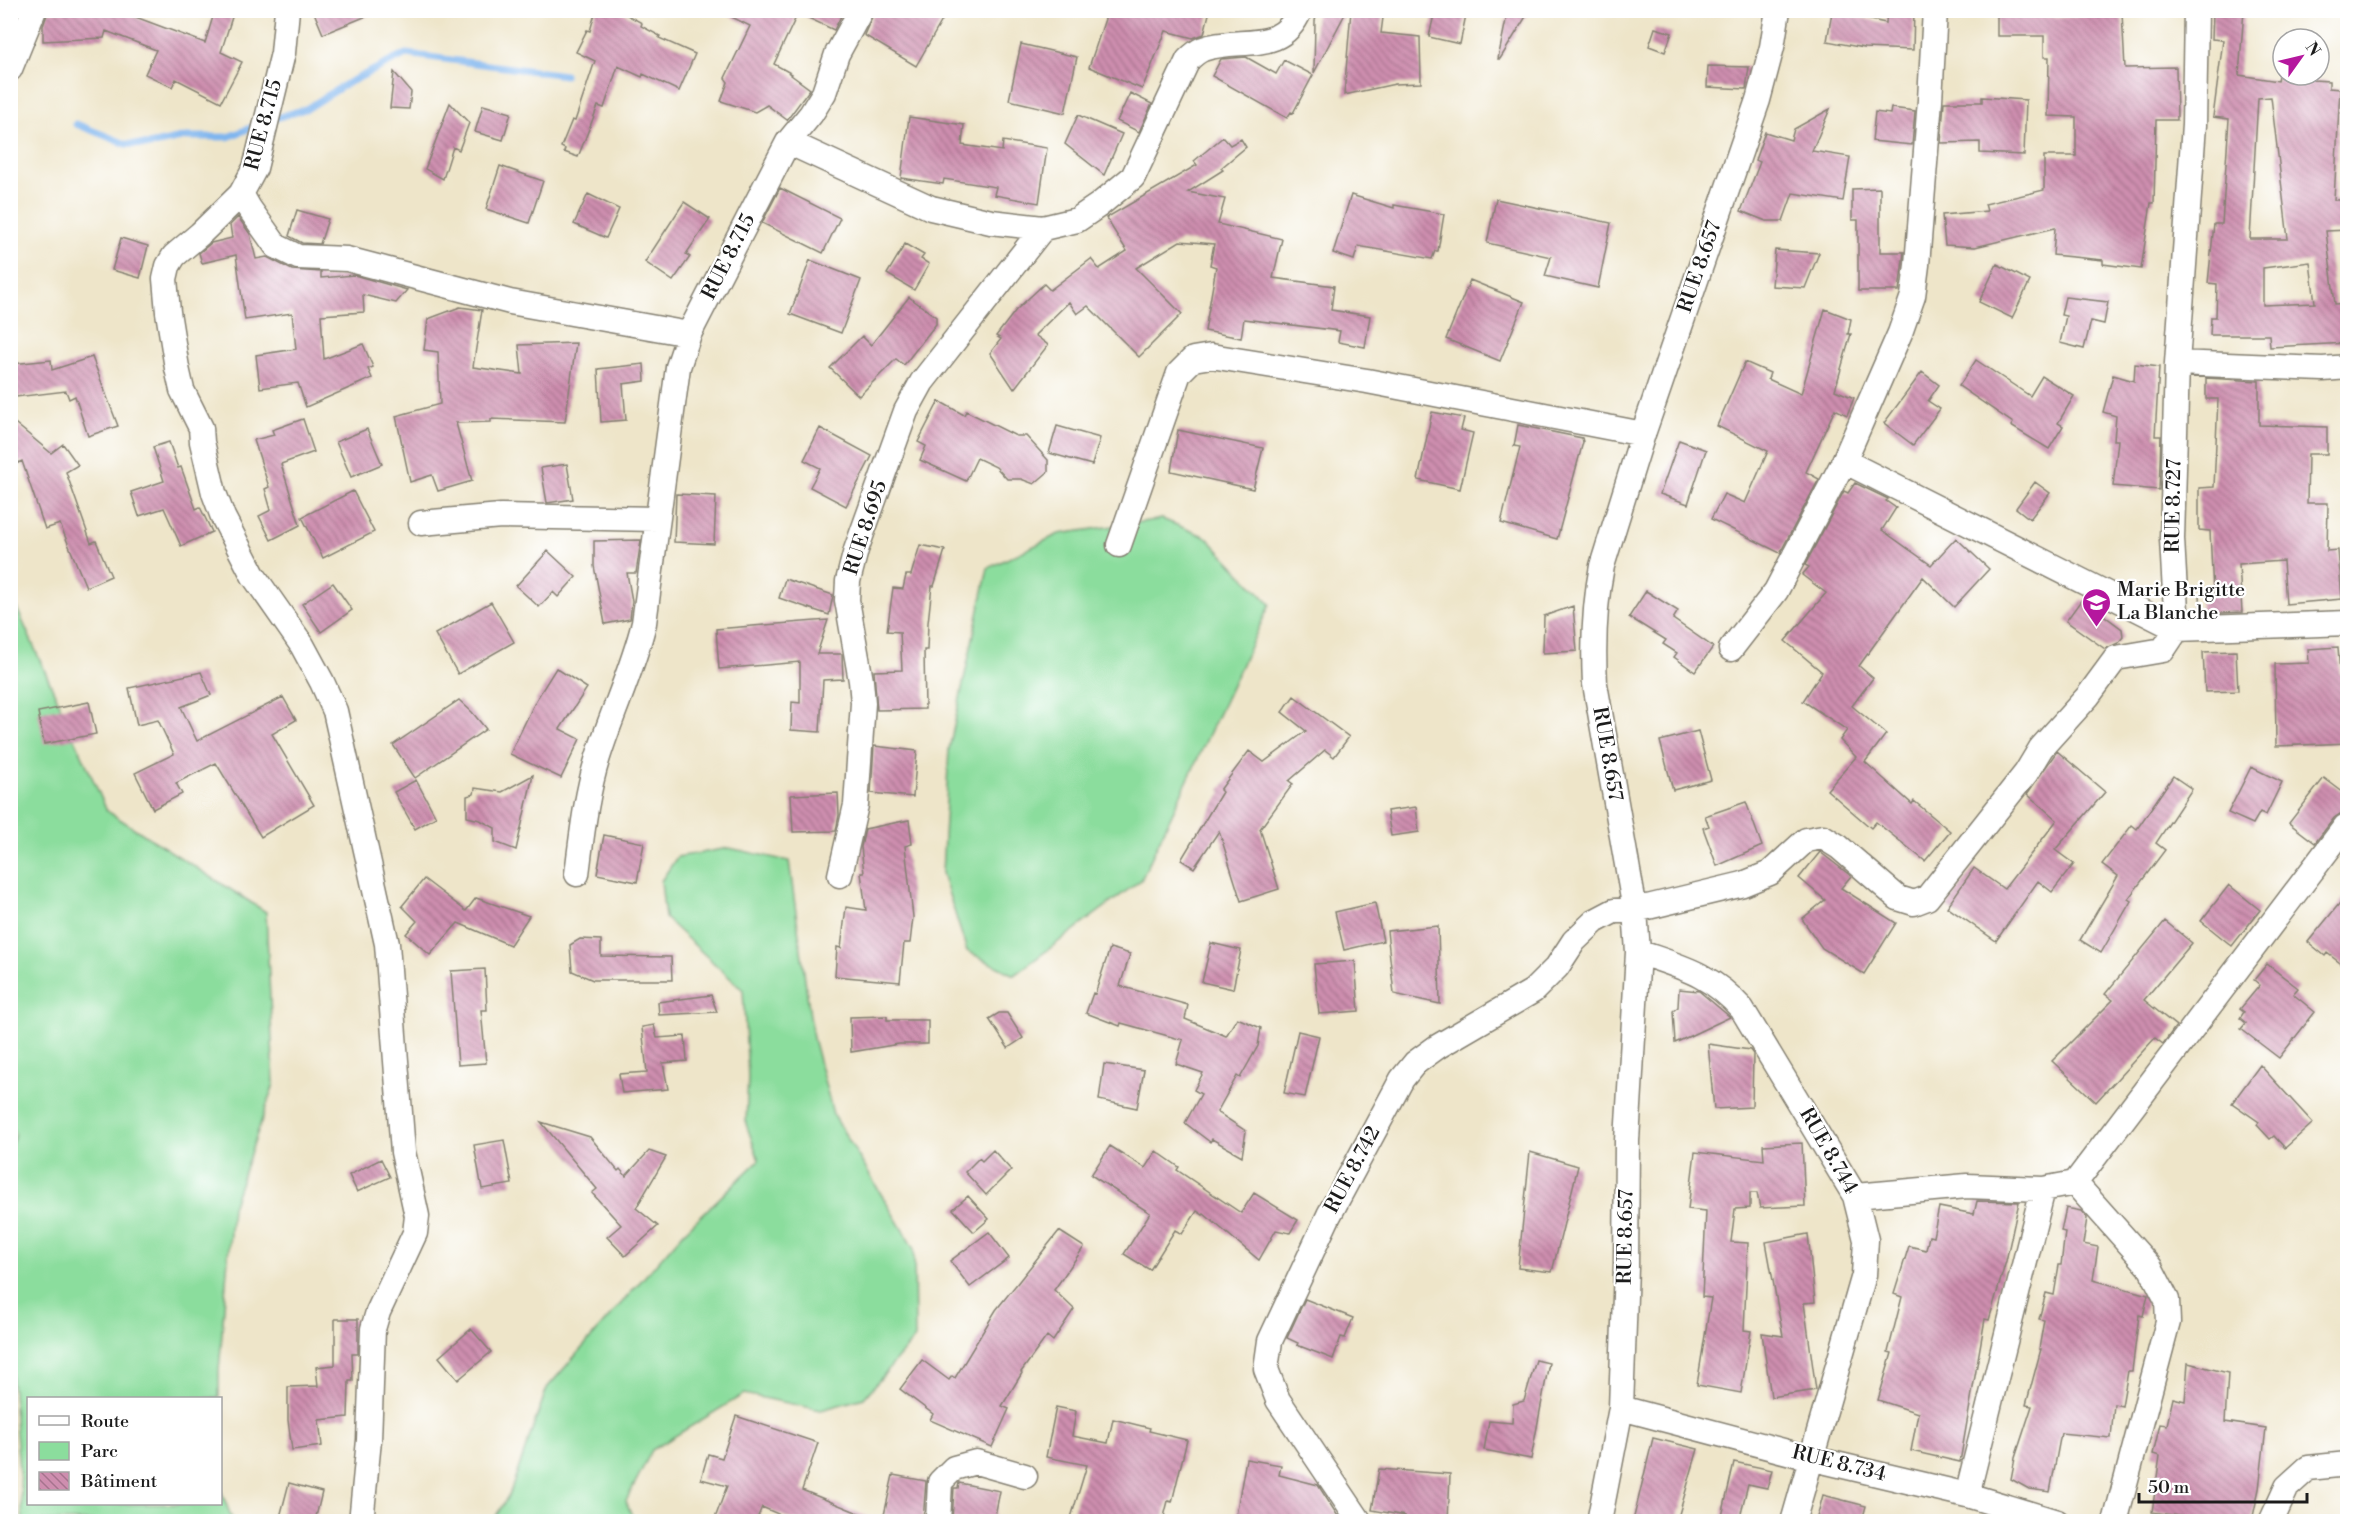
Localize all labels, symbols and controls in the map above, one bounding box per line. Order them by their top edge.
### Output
north arrow [2271,27,2331,87]
text: N [2301,38,2325,60]
street label: RUE 8.715 [240,77,288,173]
street label: RUE 8.715 [697,210,761,304]
street label: RUE 8.657 [1673,218,1727,316]
street label: RUE 8.727 [2161,459,2187,553]
street label: RUE 8.695 [839,477,893,579]
place label: Marie Brigitte La Blanche [2117,578,2245,626]
school or university icon: Marie Brigitte La Blanche [2080,586,2112,628]
street label: RUE 8.657 [1586,705,1628,803]
street label: RUE 8.744 [1793,1103,1863,1199]
street label: RUE 8.742 [1320,1122,1386,1218]
street label: RUE 8.657 [1613,1189,1639,1285]
legend [27,1397,222,1505]
text: Route [81,1410,129,1433]
text: Parc [81,1440,118,1463]
street label: RUE 8.734 [1789,1440,1889,1488]
scale bar [2139,1466,2307,1504]
text: Bâtiment [80,1470,158,1493]
text: 50 m [2148,1476,2190,1499]

